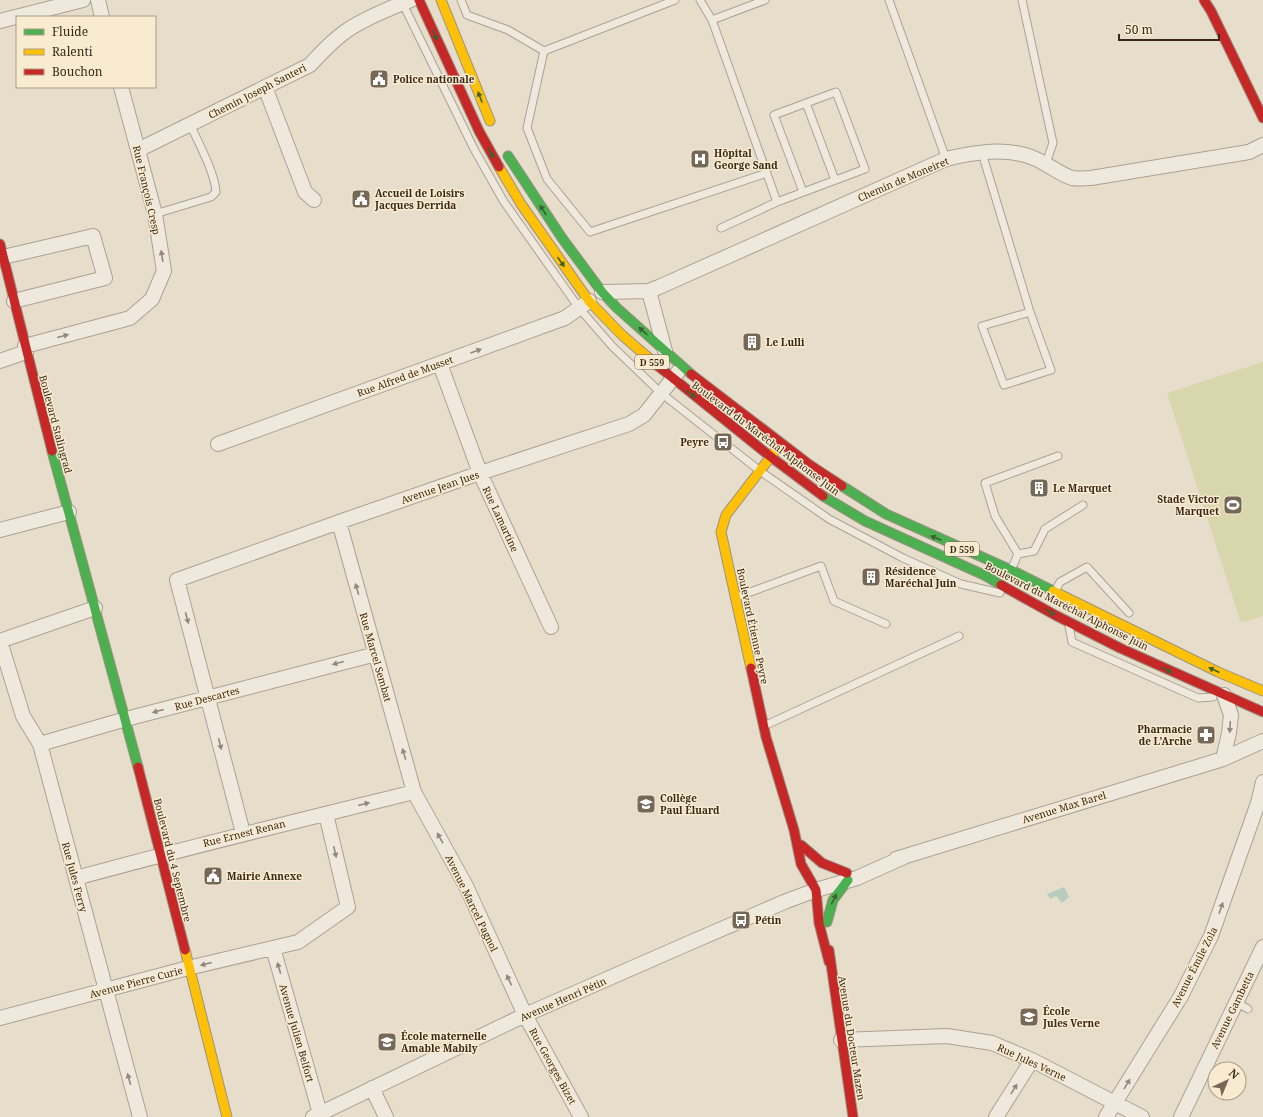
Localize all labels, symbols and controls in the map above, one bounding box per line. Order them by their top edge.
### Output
legend [16,16,156,88]
scale bar [1119,16,1219,42]
text: 50 m [1125,21,1153,38]
text: Fluide [52,23,88,40]
one-way arrow [432,30,438,41]
text: Ralenti [52,43,93,60]
street label: Chemin Joseph Santeri [206,60,309,122]
text: Bouchon [52,63,103,80]
public building icon: Police nationale [368,68,390,90]
place label: Police nationale [393,72,475,86]
one-way arrow [476,90,482,102]
street label: Rue François Cresp [130,144,164,236]
place label: Hôpital George Sand [714,146,778,172]
one-way arrow [487,147,494,159]
hospital icon: Hôpital George Sand [689,148,711,170]
street label: Chemin de Moneiret [855,153,951,204]
place label: Accueil de Loisirs Jacques Derrida [374,186,464,212]
public building icon: Accueil de Loisirs Jacques Derrida [350,188,372,210]
one-way arrow [539,205,547,215]
one-way arrow [159,250,165,262]
one-way arrow [557,257,565,268]
one-way arrow [638,327,648,336]
building icon: Le Lulli [741,331,763,353]
one-way arrow [57,333,69,339]
place label: Le Lulli [766,335,805,349]
one-way arrow [471,347,483,353]
street label: Rue Alfred de Musset [355,352,455,400]
road number: D 559 [635,355,669,369]
street label: Boulevard Stalingrad [36,373,76,475]
street label: Boulevard du Maréchal Alphonse Juin [689,378,843,499]
one-way arrow [685,390,696,399]
bus stop icon: Peyre [712,431,734,453]
place label: Peyre [680,435,709,449]
street label: Avenue Jean Jues [399,467,481,507]
building icon: Le Marquet [1028,477,1050,499]
place label: Le Marquet [1053,481,1112,495]
street label: Rue Lamartine [480,484,522,554]
place label: Stade Victor Marquet [1157,492,1220,518]
sports icon: Stade Victor Marquet [1222,494,1244,516]
one-way arrow [929,534,941,540]
road number: D 559 [945,542,979,556]
street label: Boulevard du Maréchal Alphonse Juin [983,559,1152,654]
place label: Résidence Maréchal Juin [885,564,957,590]
building icon: Résidence Maréchal Juin [860,566,882,588]
street label: Boulevard Étienne Peyre [734,567,772,685]
one-way arrow [354,583,360,595]
one-way arrow [1045,609,1056,616]
street label: Rue Marcel Sembat [357,611,396,704]
one-way arrow [184,612,190,624]
one-way arrow [332,661,344,667]
one-way arrow [1162,667,1173,673]
one-way arrow [1208,667,1220,673]
street label: Rue Descartes [173,682,241,713]
one-way arrow [152,708,164,714]
one-way arrow [1226,721,1233,733]
place label: Pharmacie de L'Arche [1137,722,1192,748]
pharmacy icon: Pharmacie de L'Arche [1195,724,1217,746]
one-way arrow [218,737,224,750]
one-way arrow [400,748,406,761]
street label: Avenue Max Barel [1020,788,1108,826]
place label: Collège Paul Éluard [660,791,720,817]
school or university icon: Collège Paul Éluard [635,793,657,815]
street label: Boulevard du 4 Septembre [151,797,195,923]
one-way arrow [358,801,371,807]
street label: Rue Ernest Renan [201,816,287,850]
one-way arrow [436,832,443,844]
street label: Rue Jules Ferry [59,840,91,914]
one-way arrow [333,845,339,858]
street label: Avenue Marcel Pagnol [442,852,502,954]
public building icon: Mairie Annexe [202,865,224,887]
place label: Mairie Annexe [227,869,302,883]
one-way arrow [831,894,838,905]
one-way arrow [1218,902,1224,914]
bus stop icon: Pétin [730,909,752,931]
place label: Pétin [755,913,782,927]
street label: Avenue Émile Zola [1168,924,1221,1010]
one-way arrow [200,961,213,967]
one-way arrow [275,962,281,975]
street label: Avenue Pierre Curie [88,963,184,1001]
street label: Avenue Gambetta [1207,969,1257,1051]
street label: Avenue Henri Pétin [518,973,609,1024]
one-way arrow [506,974,512,986]
street label: Avenue du Docteur Mazen [835,975,869,1102]
street label: Avenue Julien Belfort [276,982,318,1084]
place label: École Jules Verne [1042,1004,1100,1030]
school or university icon: École Jules Verne [1018,1006,1040,1028]
street label: Rue Georges Bizet [526,1025,580,1107]
place label: École maternelle Amable Mabily [401,1029,487,1055]
school or university icon: École maternelle Amable Mabily [376,1031,398,1053]
street label: Rue Jules Verne [995,1040,1069,1084]
north arrow [1207,1061,1247,1101]
text: N [1226,1065,1243,1082]
one-way arrow [126,1073,132,1085]
one-way arrow [1123,1079,1131,1089]
one-way arrow [1010,1083,1018,1094]

